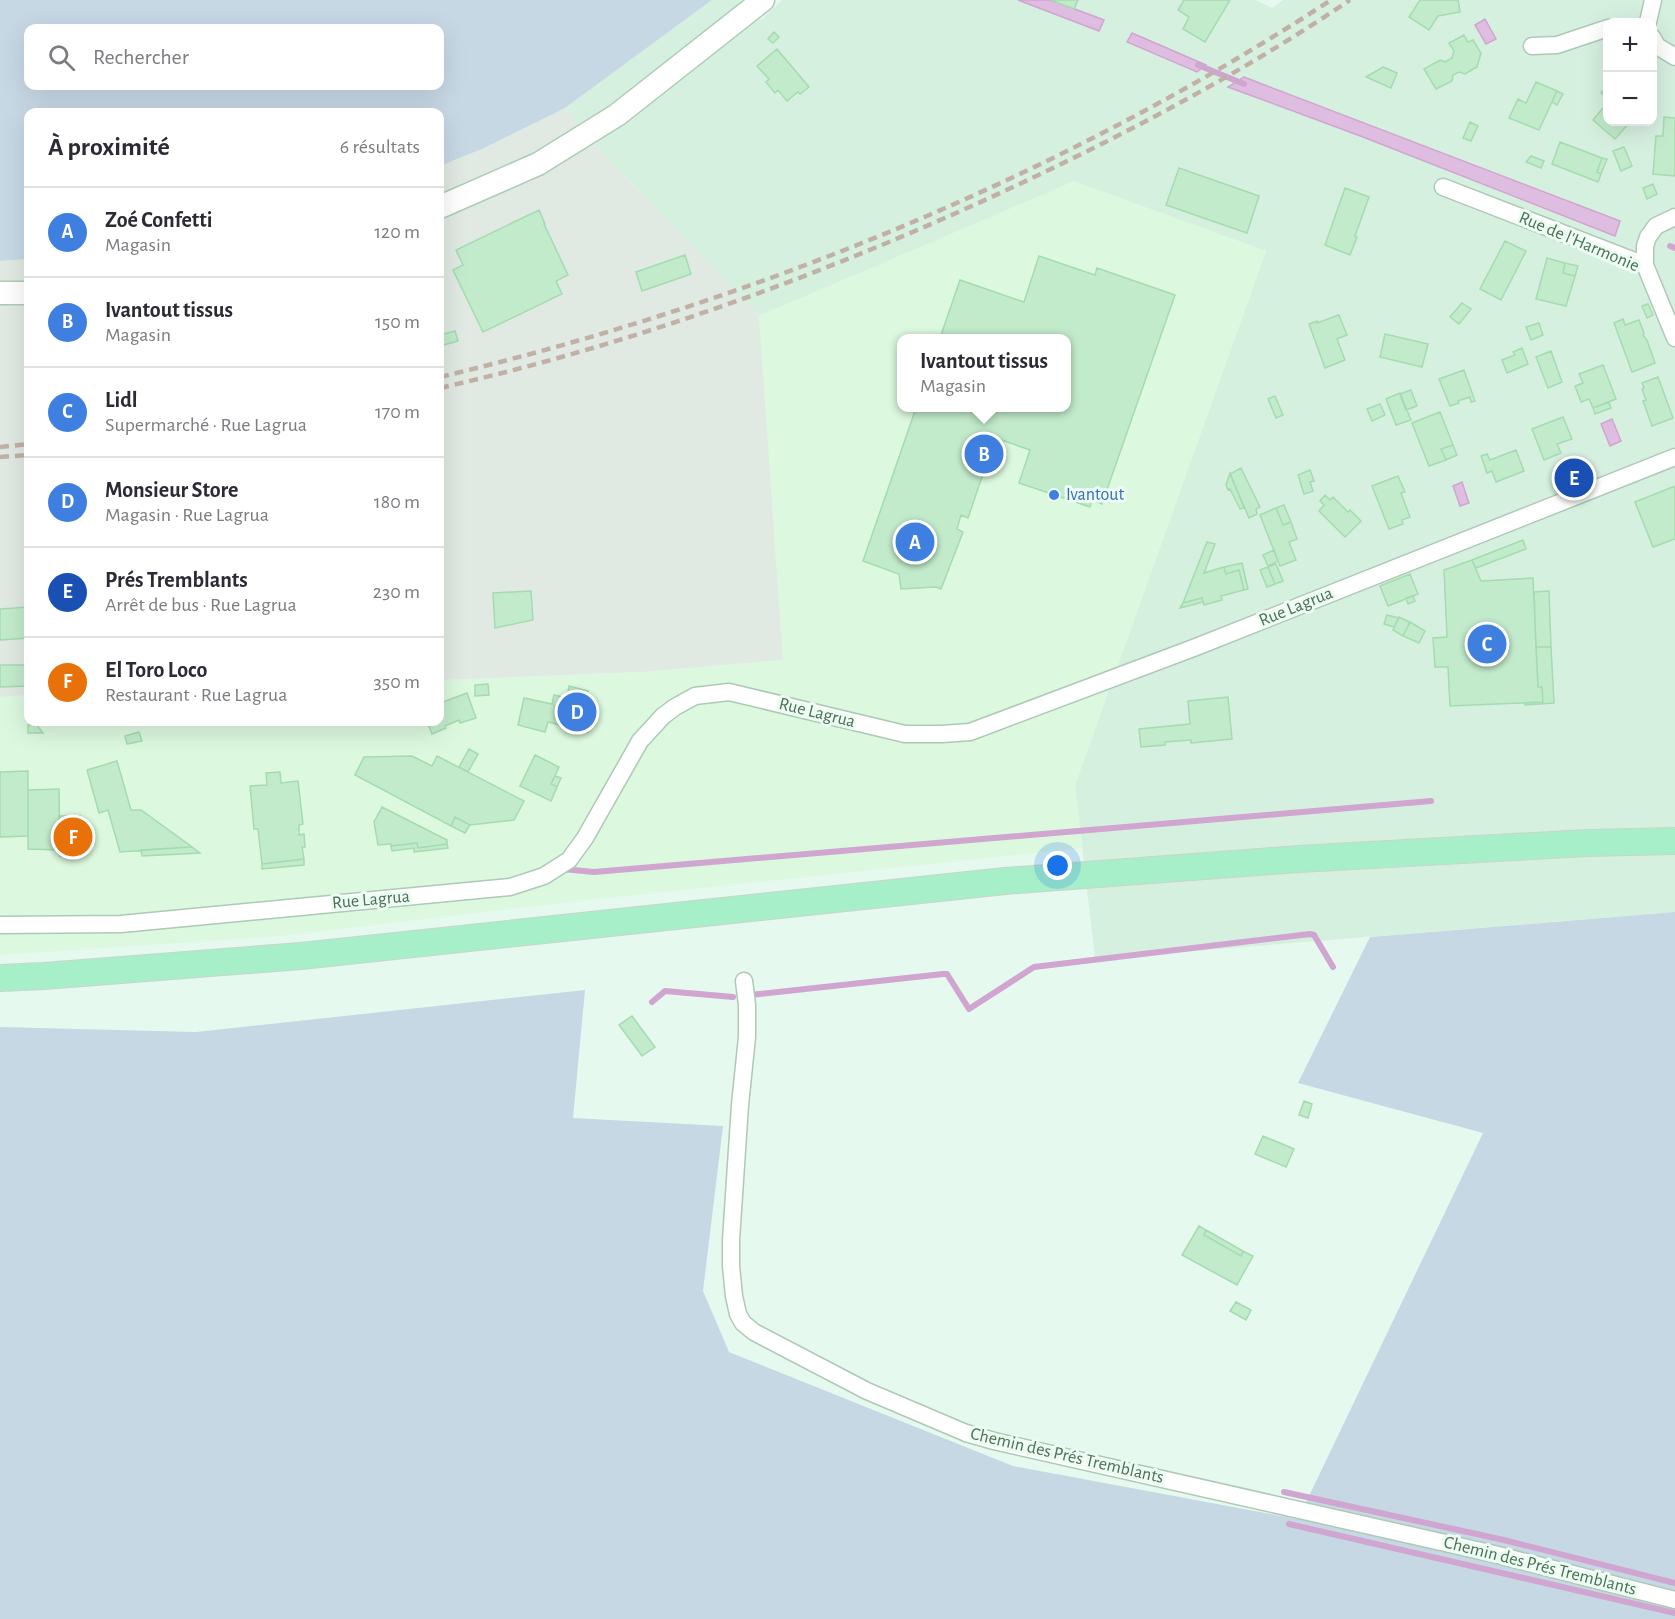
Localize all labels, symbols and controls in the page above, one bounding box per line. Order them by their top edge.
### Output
map controls [1603,18,1657,126]
button: + [1603,18,1657,72]
search box [24,24,444,90]
icon: search [45,41,78,74]
text: Rechercher [93,46,189,68]
button: − [1603,72,1657,126]
text: À proximité [48,134,170,160]
text: 6 résultats [340,137,420,157]
text: Zoé Confetti [105,209,212,231]
street label: Rue de l'Harmonie [1516,209,1642,275]
text: A [62,222,74,242]
text: 120 m [374,222,420,242]
text: Magasin [105,235,171,255]
text: Ivantout tissus [105,299,233,321]
text: B [62,312,73,332]
text: 150 m [375,312,420,332]
text: Magasin [105,325,171,345]
popup [897,334,1071,412]
text: Ivantout tissus [920,350,1048,372]
text: Magasin [920,376,986,396]
text: Lidl [105,389,138,411]
text: C [62,402,73,422]
text: 170 m [375,402,420,422]
text: Supermarché · Rue Lagrua [105,415,307,435]
pin: B [964,432,1004,476]
pin: E [1554,456,1594,500]
text: Monsieur Store [105,479,238,501]
place label: Ivantout [1066,486,1125,504]
marker: Ivantout [1047,488,1061,502]
text: D [61,492,74,512]
text: 180 m [374,492,420,512]
text: Magasin · Rue Lagrua [105,505,269,525]
pin: A [896,520,934,564]
text: Prés Tremblants [105,569,248,591]
text: E [62,582,73,602]
text: 230 m [373,582,420,602]
street label: Rue Lagrua [1256,584,1336,630]
text: Arrêt de bus · Rue Lagrua [105,595,297,615]
pin: C [1468,622,1506,666]
text: El Toro Loco [105,659,207,681]
text: F [63,672,72,692]
text: 350 m [374,672,420,692]
text: Restaurant · Rue Lagrua [105,685,287,705]
pin: D [558,690,596,734]
street label: Rue Lagrua [777,695,857,731]
pin: F [54,814,92,860]
your location [1043,851,1072,880]
street label: Rue Lagrua [331,888,411,912]
street label: Chemin des Prés Tremblants [969,1425,1165,1487]
street label: Chemin des Prés Tremblants [1442,1533,1638,1599]

